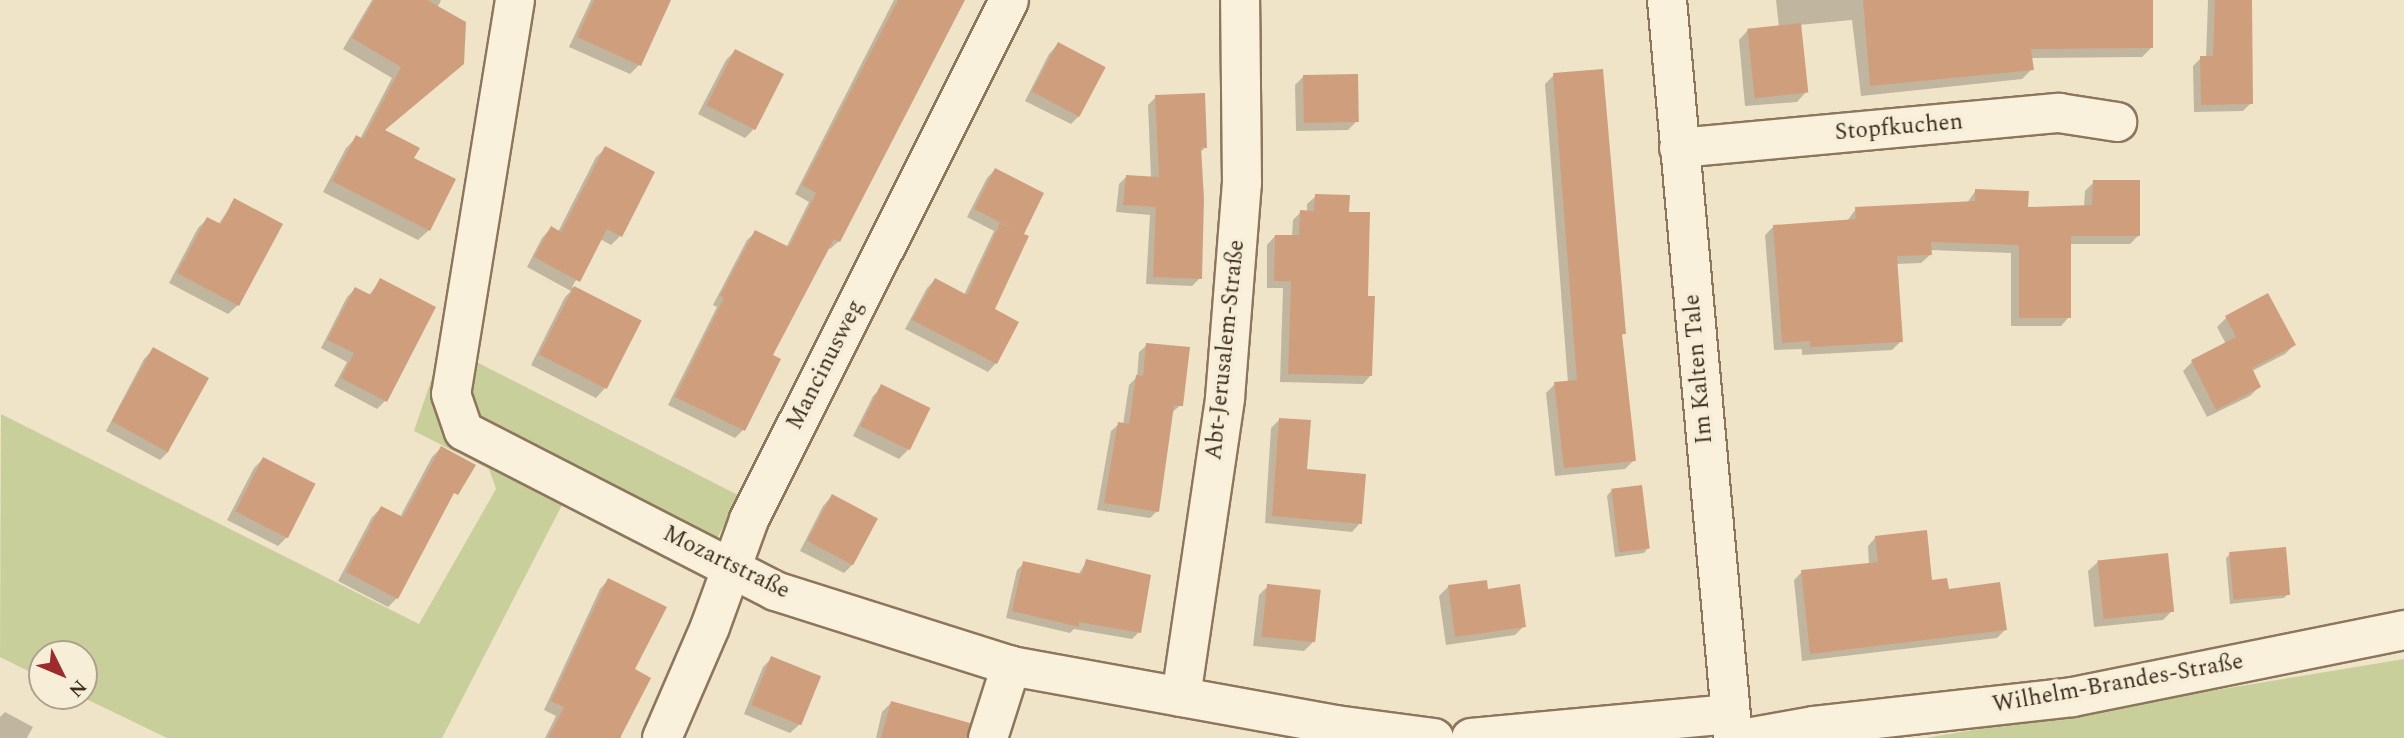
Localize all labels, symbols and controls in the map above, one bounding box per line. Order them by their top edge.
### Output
street label: Stopfkuchen [1834,109,1964,147]
street label: Abt-Jerusalem-Straße [1201,238,1251,462]
street label: Im Kalten Tale [1679,293,1719,445]
street label: Mancinusweg [781,295,871,435]
street label: Mozartstraße [658,520,794,606]
north arrow [28,640,98,710]
street label: Wilhelm-Brandes-Straße [1990,648,2246,720]
text: N [61,673,93,704]

